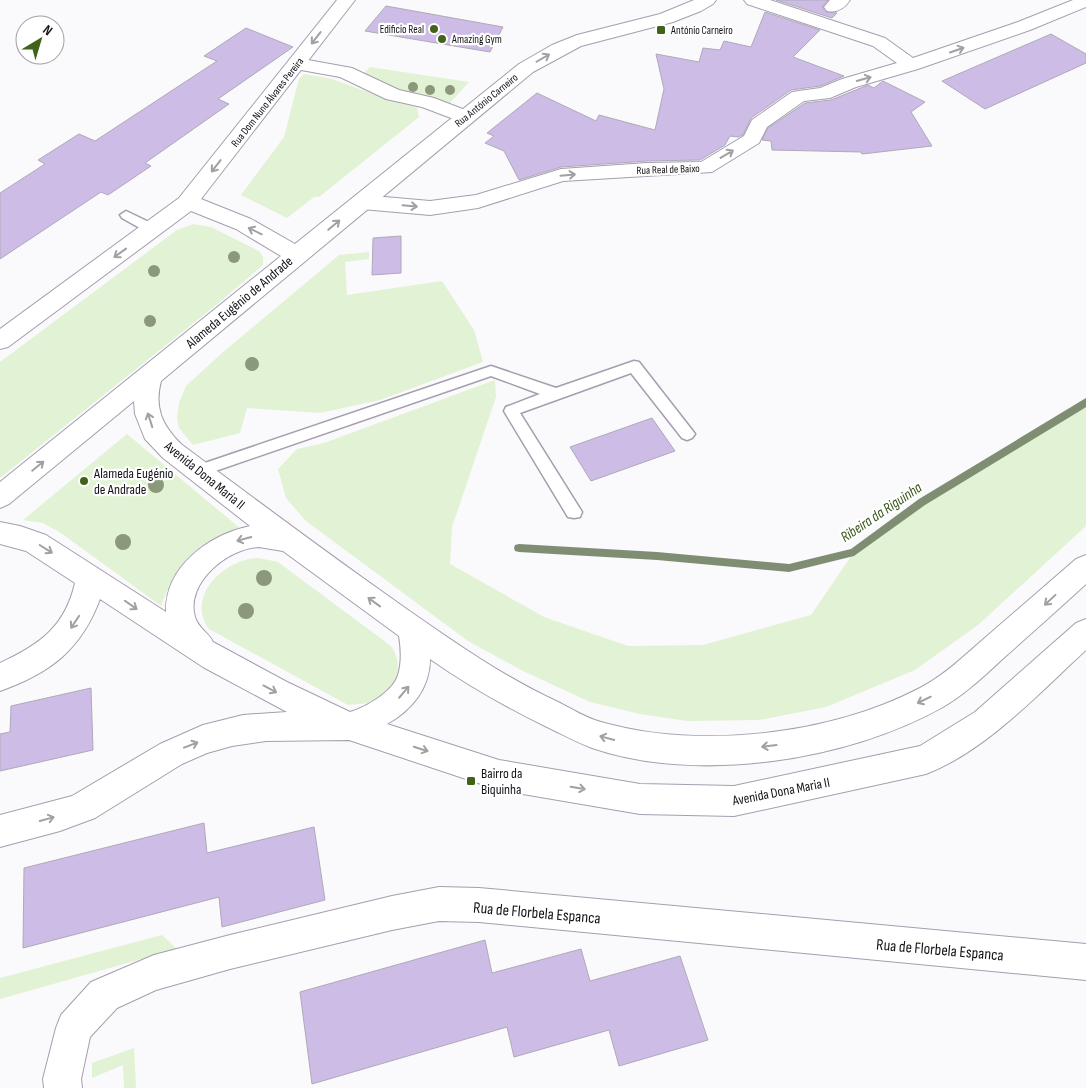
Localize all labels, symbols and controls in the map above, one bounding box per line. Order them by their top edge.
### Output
north arrow [15,15,65,65]
text: N [40,21,56,39]
place label: Edificio Real [380,23,424,36]
marker: Edificio Real [428,23,440,35]
marker: António Carneiro [655,24,667,36]
place label: António Carneiro [670,24,733,37]
one-way arrow [311,32,322,45]
marker: Amazing Gym [436,33,448,45]
place label: Amazing Gym [451,33,502,46]
one-way arrow [949,44,965,54]
one-way arrow [535,52,549,62]
street label: Rua Dom Nuno Álvares Pereira [228,55,306,150]
street label: Rua António Carneiro [452,71,521,130]
one-way arrow [855,73,871,83]
one-way arrow [719,149,733,159]
one-way arrow [210,159,221,172]
street label: Rua Real de Baixo [636,162,700,177]
one-way arrow [560,170,576,180]
one-way arrow [402,201,418,211]
one-way arrow [327,219,340,230]
one-way arrow [248,225,263,235]
one-way arrow [114,247,127,258]
street label: Alameda Eugênio de Andrade [182,253,296,353]
one-way arrow [145,412,155,428]
street label: Avenida Dona Maria II [160,437,248,513]
one-way arrow [31,460,44,471]
place label: Alameda Eugénio de Andrade [93,465,174,498]
marker: Alameda Eugénio de Andrade [78,475,90,487]
water label: Ribeira da Riguinha [837,478,926,547]
one-way arrow [236,535,252,544]
one-way arrow [38,544,52,554]
one-way arrow [1044,594,1057,605]
one-way arrow [368,597,381,608]
one-way arrow [124,600,138,610]
one-way arrow [70,615,80,629]
one-way arrow [263,684,277,694]
one-way arrow [399,685,410,698]
one-way arrow [916,696,931,706]
one-way arrow [600,733,616,743]
one-way arrow [183,740,198,749]
one-way arrow [761,741,777,751]
one-way arrow [412,745,428,755]
place label: Bairro da Biquinha [481,765,522,798]
street label: Avenida Dona Maria II [730,774,831,809]
marker: Bairro da Biquinha [465,775,477,787]
one-way arrow [570,784,586,794]
one-way arrow [39,813,55,823]
street label: Rua de Florbela Espanca [472,898,601,929]
street label: Rua de Florbela Espanca [875,935,1004,966]

